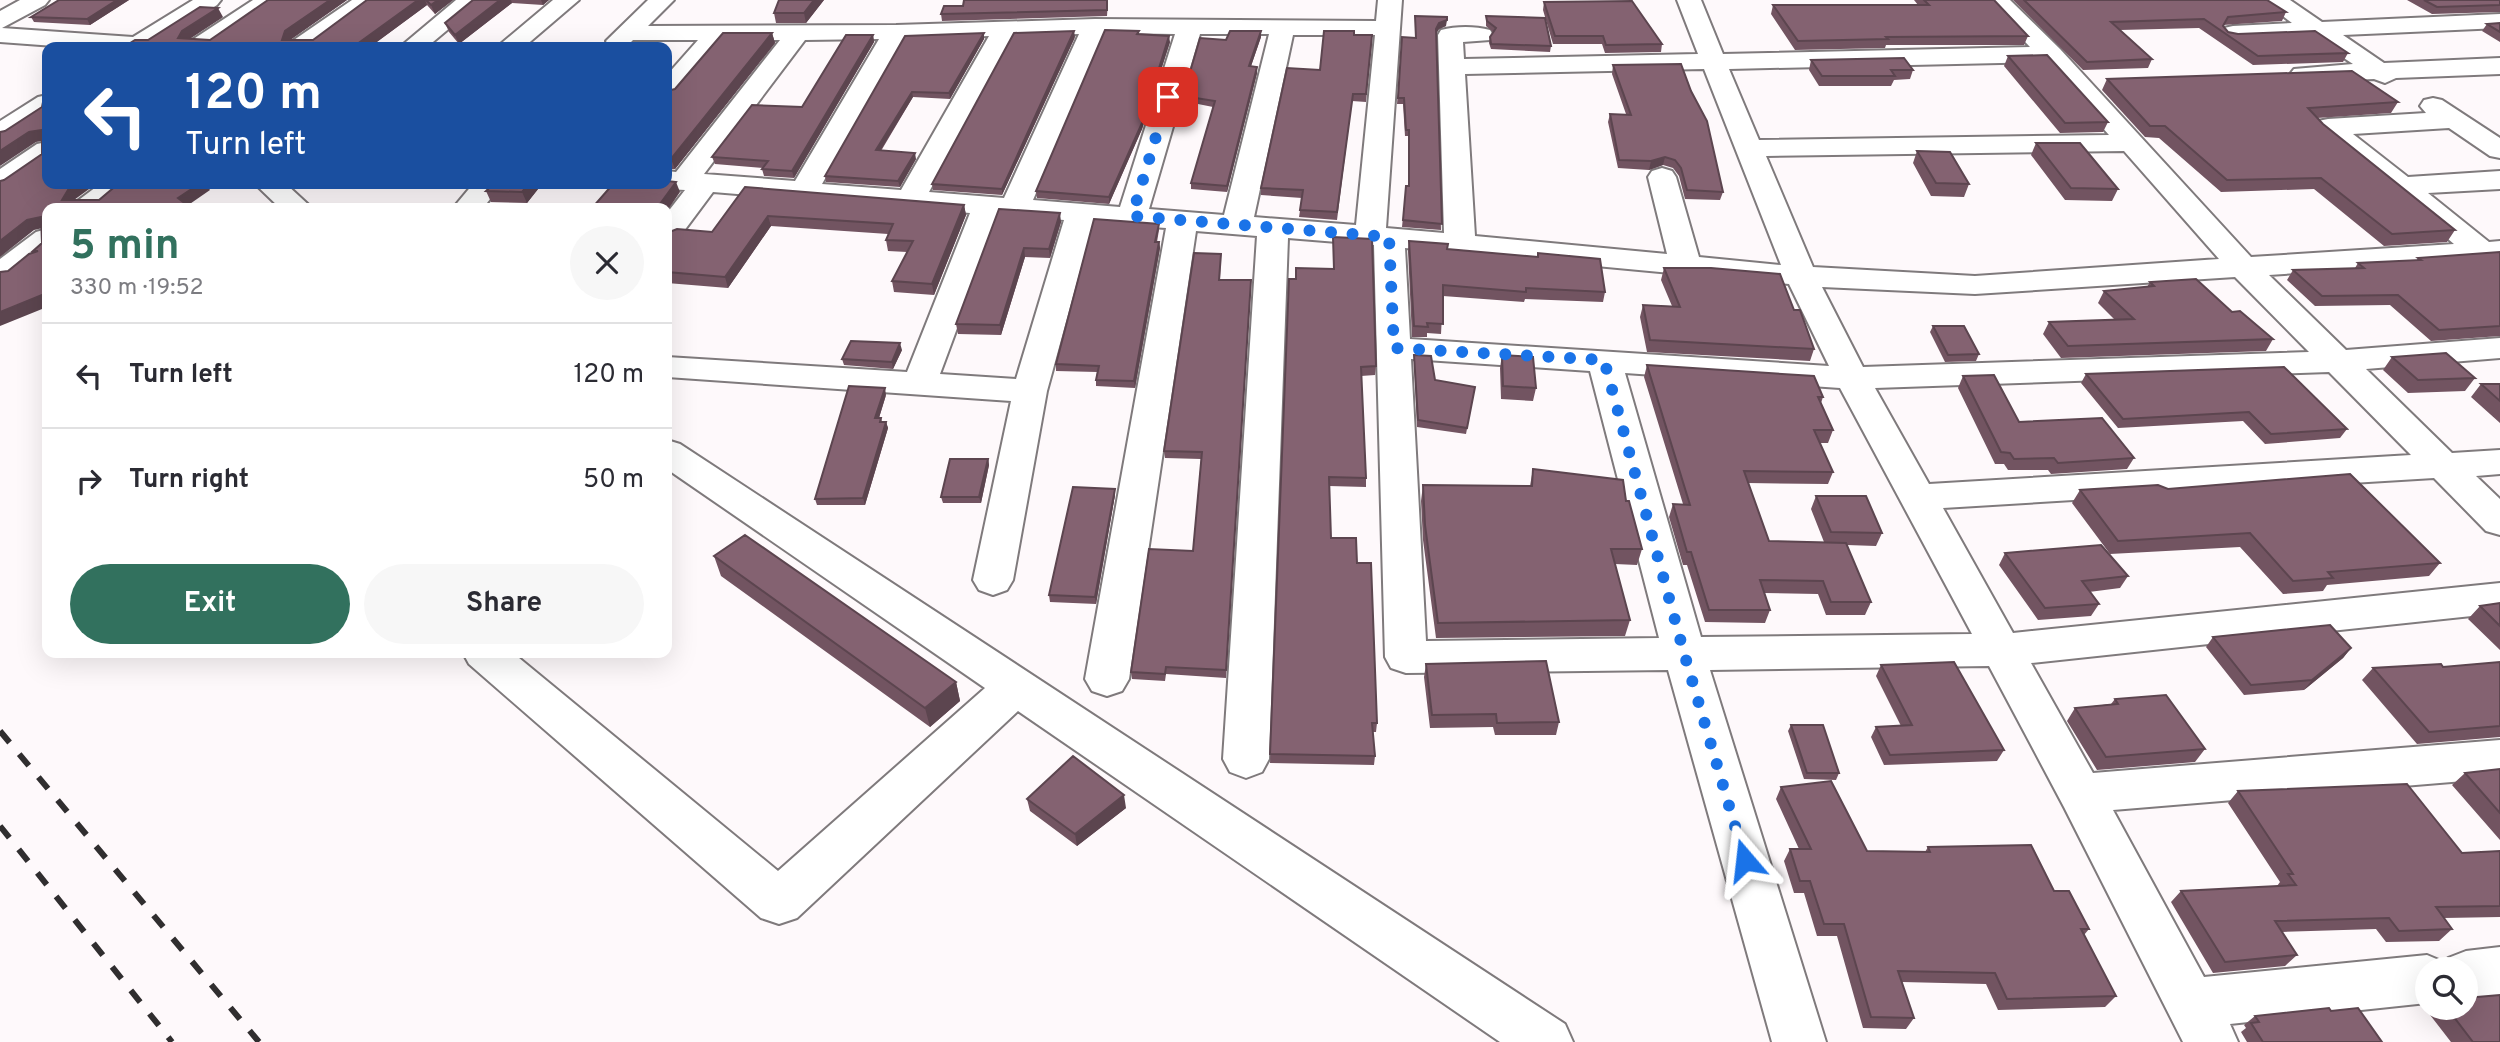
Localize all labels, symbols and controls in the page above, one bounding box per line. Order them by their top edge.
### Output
text: 120 m [185,65,322,127]
pin [1138,67,1198,127]
icon: left [70,70,161,161]
icon: arrive [1149,78,1187,116]
text: Turn left [185,126,306,166]
text: 5 min [70,221,180,274]
button: close [570,226,644,300]
text: 330 m · 19:52 [70,274,204,303]
icon: left [70,357,108,395]
text: Turn left [129,359,233,392]
text: 120 m [574,359,644,392]
icon: right [70,462,108,500]
text: Turn right [129,464,249,497]
text: 50 m [583,464,644,497]
button: Exit [70,564,350,644]
button: Share [364,564,644,644]
position arrow [1708,823,1782,897]
map controls [2415,957,2478,1020]
button: search [2415,957,2478,1020]

